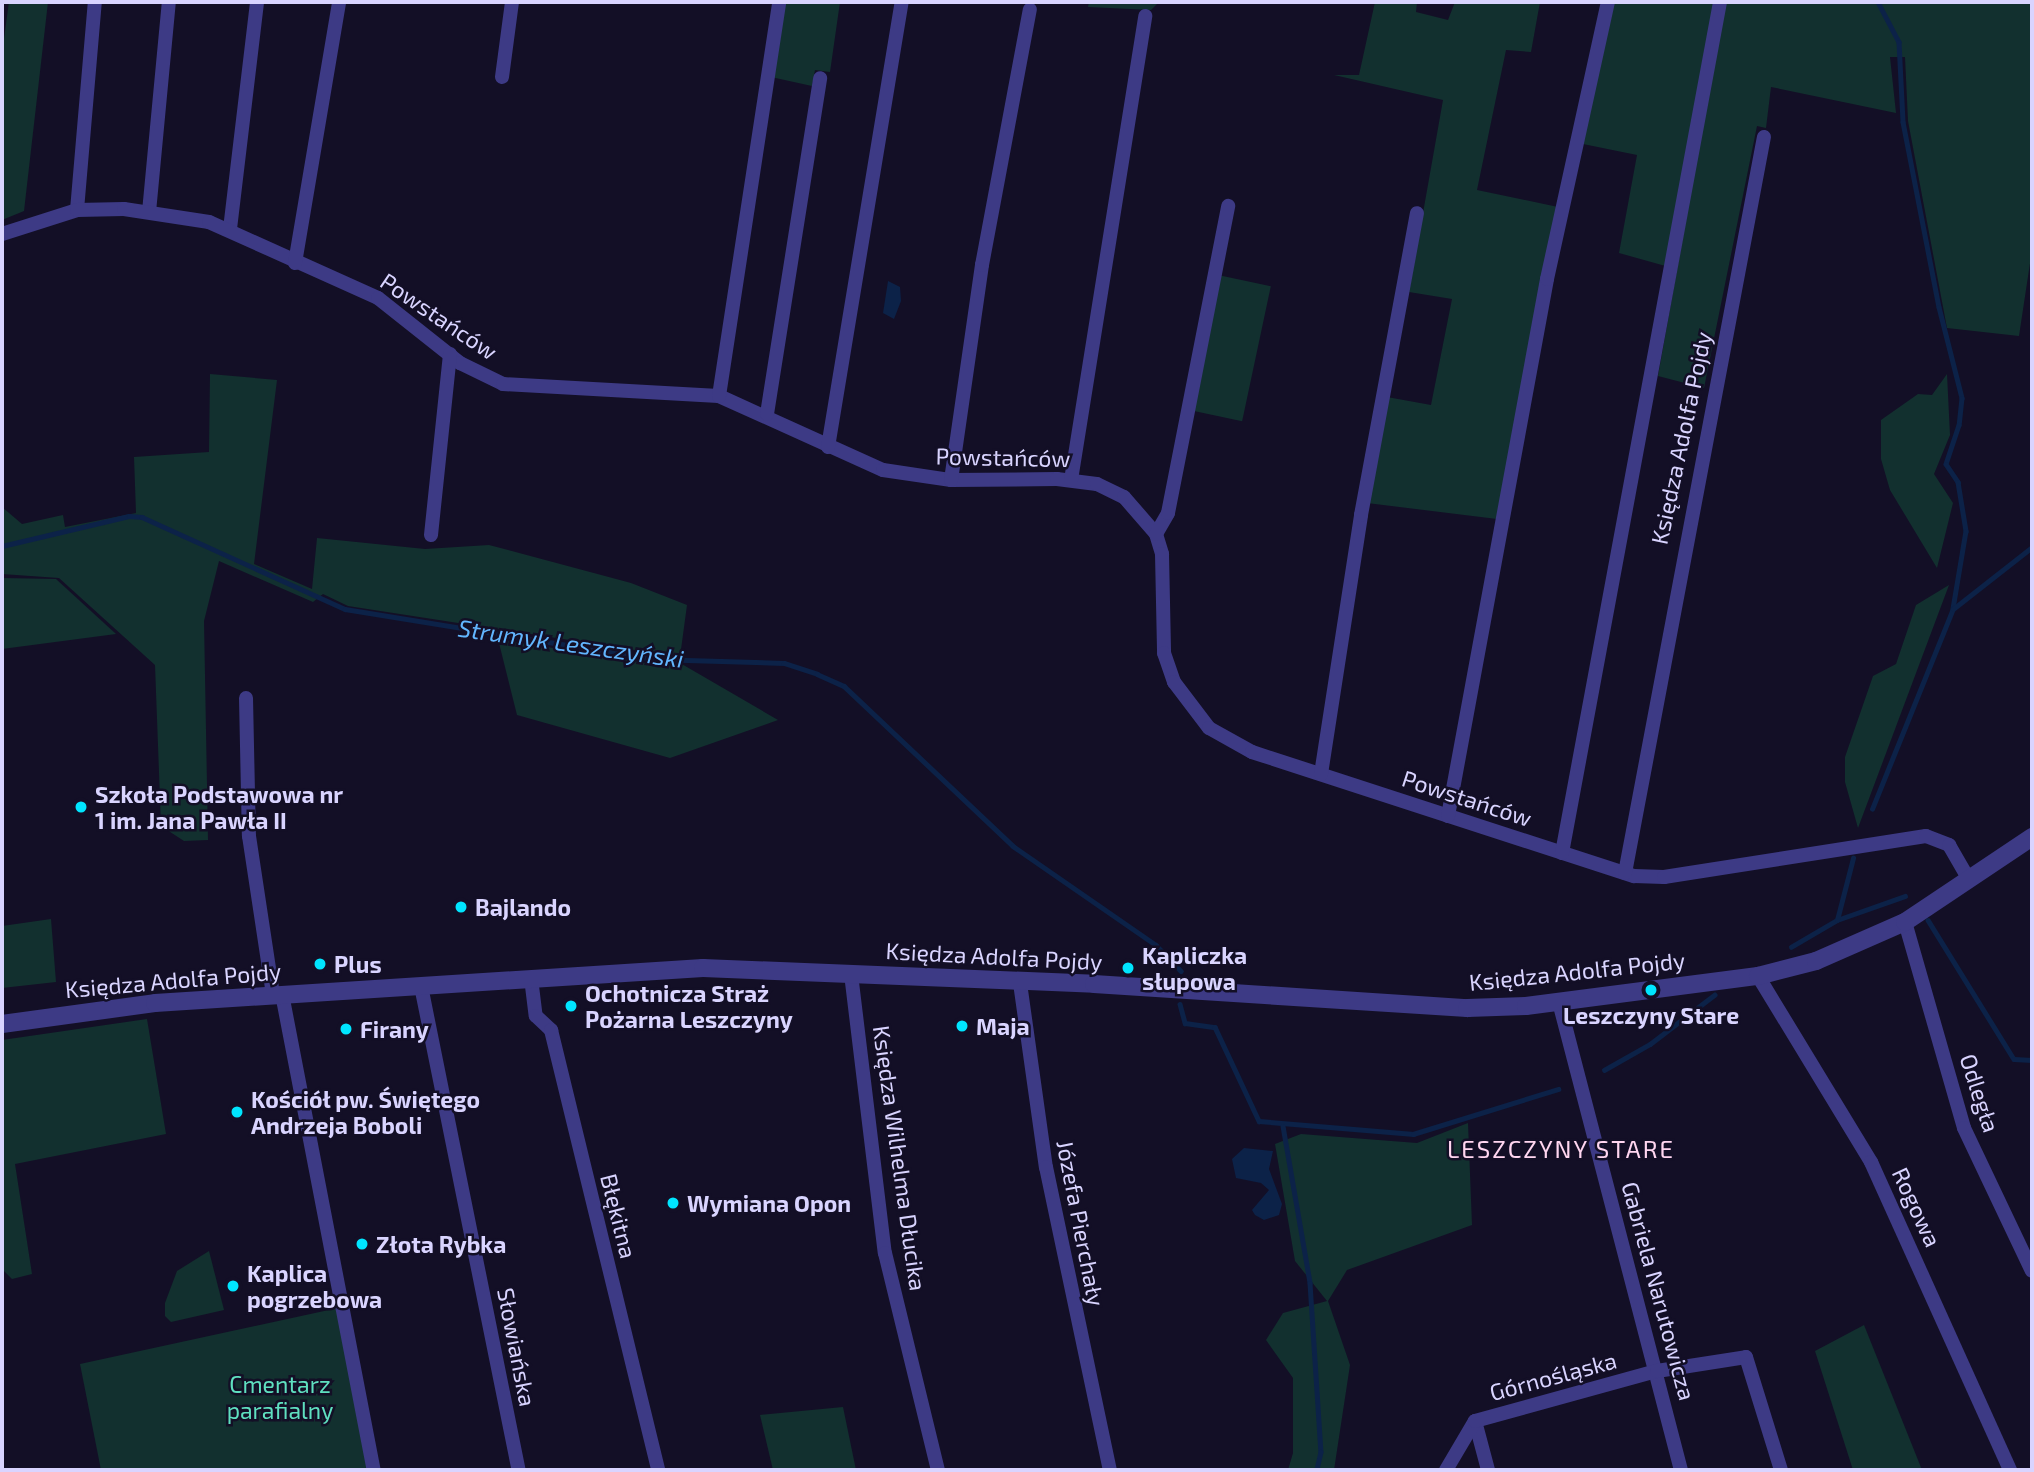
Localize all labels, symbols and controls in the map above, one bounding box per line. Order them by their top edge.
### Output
street label: Powstańców [375,267,503,365]
street label: Księdza Adolfa Pojdy [1645,329,1717,547]
street label: Powstańców [935,442,1071,472]
water label: Strumyk Leszczyński [456,613,686,673]
street label: Powstańców [1399,764,1535,832]
place label: Szkoła Podstawowa nr 1 im. Jana Pawła II [95,780,343,834]
marker: Szkoła Podstawowa nr 1 im. Jana Pawła II [73,799,89,815]
place label: Bajlando [475,893,571,921]
marker: Bajlando [453,899,469,915]
street label: Księdza Adolfa Pojdy [885,937,1103,975]
place label: Kapliczka słupowa [1142,941,1247,995]
street label: Księdza Adolfa Pojdy [1467,946,1687,996]
place label: Plus [334,950,382,978]
marker: Plus [312,956,328,972]
street label: Księdza Adolfa Pojdy [64,957,282,1003]
marker: Kapliczka słupowa [1120,960,1136,976]
place label: Ochotnicza Straż Pożarna Leszczyny [585,979,793,1033]
marker: Leszczyny Stare [1643,982,1659,998]
marker: Ochotnicza Straż Pożarna Leszczyny [563,998,579,1014]
place label: Leszczyny Stare [1563,1001,1739,1029]
place label: Maja [976,1012,1030,1040]
place label: Firany [360,1015,429,1043]
marker: Maja [954,1018,970,1034]
marker: Firany [338,1021,354,1037]
street label: Księdza Wilhelma Dłucika [868,1023,932,1293]
street label: Odległa [1954,1050,2006,1136]
place label: Kościół pw. Świętego Andrzeja Boboli [251,1085,481,1139]
marker: Kościół pw. Świętego Andrzeja Boboli [229,1104,245,1120]
district label: LESZCZYNY STARE [1449,1135,1673,1163]
street label: Józefa Pierchały [1051,1138,1111,1308]
street label: Rogowa [1887,1163,1947,1251]
street label: Błękitna [595,1171,643,1261]
street label: Gabriela Narutowicza [1617,1179,1701,1403]
place label: Wymiana Opon [687,1189,851,1217]
marker: Wymiana Opon [665,1195,681,1211]
place label: Złota Rybka [376,1230,506,1258]
marker: Złota Rybka [354,1236,370,1252]
place label: Kaplica pogrzebowa [247,1259,382,1313]
marker: Kaplica pogrzebowa [225,1278,241,1294]
street label: Słowiańska [492,1285,542,1409]
street label: Górnośląska [1486,1346,1620,1406]
park label: Cmentarz parafialny [227,1370,333,1424]

